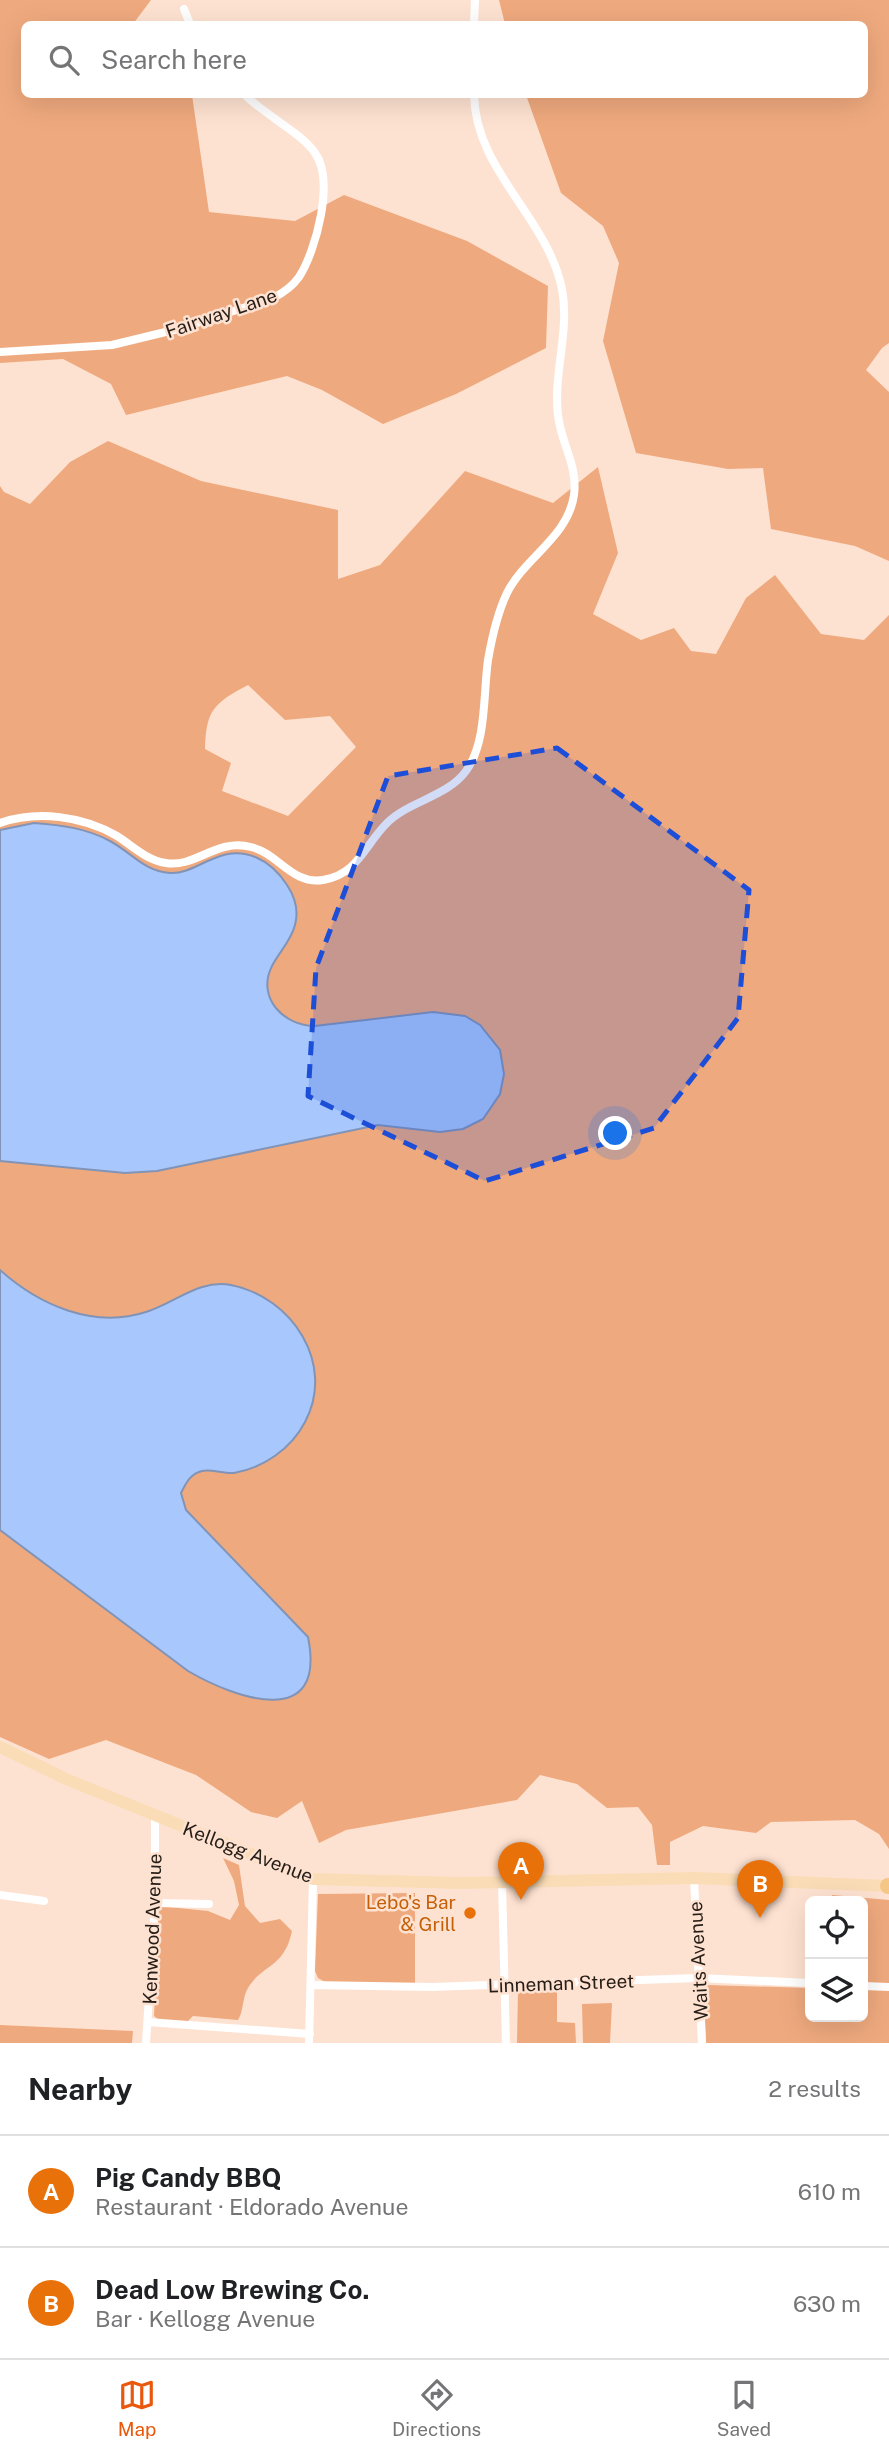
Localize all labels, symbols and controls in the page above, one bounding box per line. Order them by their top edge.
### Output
search box [21,21,868,98]
icon: search [45,41,83,79]
text: Search here [101,44,247,75]
street label: Fairway Lane [162,284,280,342]
your location [598,1116,632,1150]
street label: Kellogg Avenue [180,1817,316,1887]
pin: A [498,1842,544,1900]
street label: Kenwood Avenue [138,1853,166,2005]
pin: B [737,1860,783,1918]
place label: Lebo's Bar & Grill [366,1891,456,1935]
map controls [805,1896,868,2022]
button: locate [805,1896,868,1959]
street label: Waits Avenue [684,1901,712,2021]
marker: Lebo's Bar & Grill [462,1905,478,1921]
button: layers [805,1959,868,2022]
street label: Linneman Street [487,1969,635,1997]
text: Nearby [28,2071,132,2107]
text: 2 results [768,2075,861,2102]
text: Pig Candy BBQ [95,2162,282,2193]
text: A [43,2178,59,2205]
text: 610 m [798,2178,861,2205]
text: Restaurant · Eldorado Avenue [95,2193,408,2220]
text: Dead Low Brewing Co. [95,2274,370,2305]
text: B [43,2290,59,2317]
text: 630 m [793,2290,861,2317]
text: Bar · Kellogg Avenue [95,2305,315,2332]
tab: Map [118,2376,156,2440]
tab: Directions [392,2376,481,2440]
tab: Saved [717,2376,771,2440]

